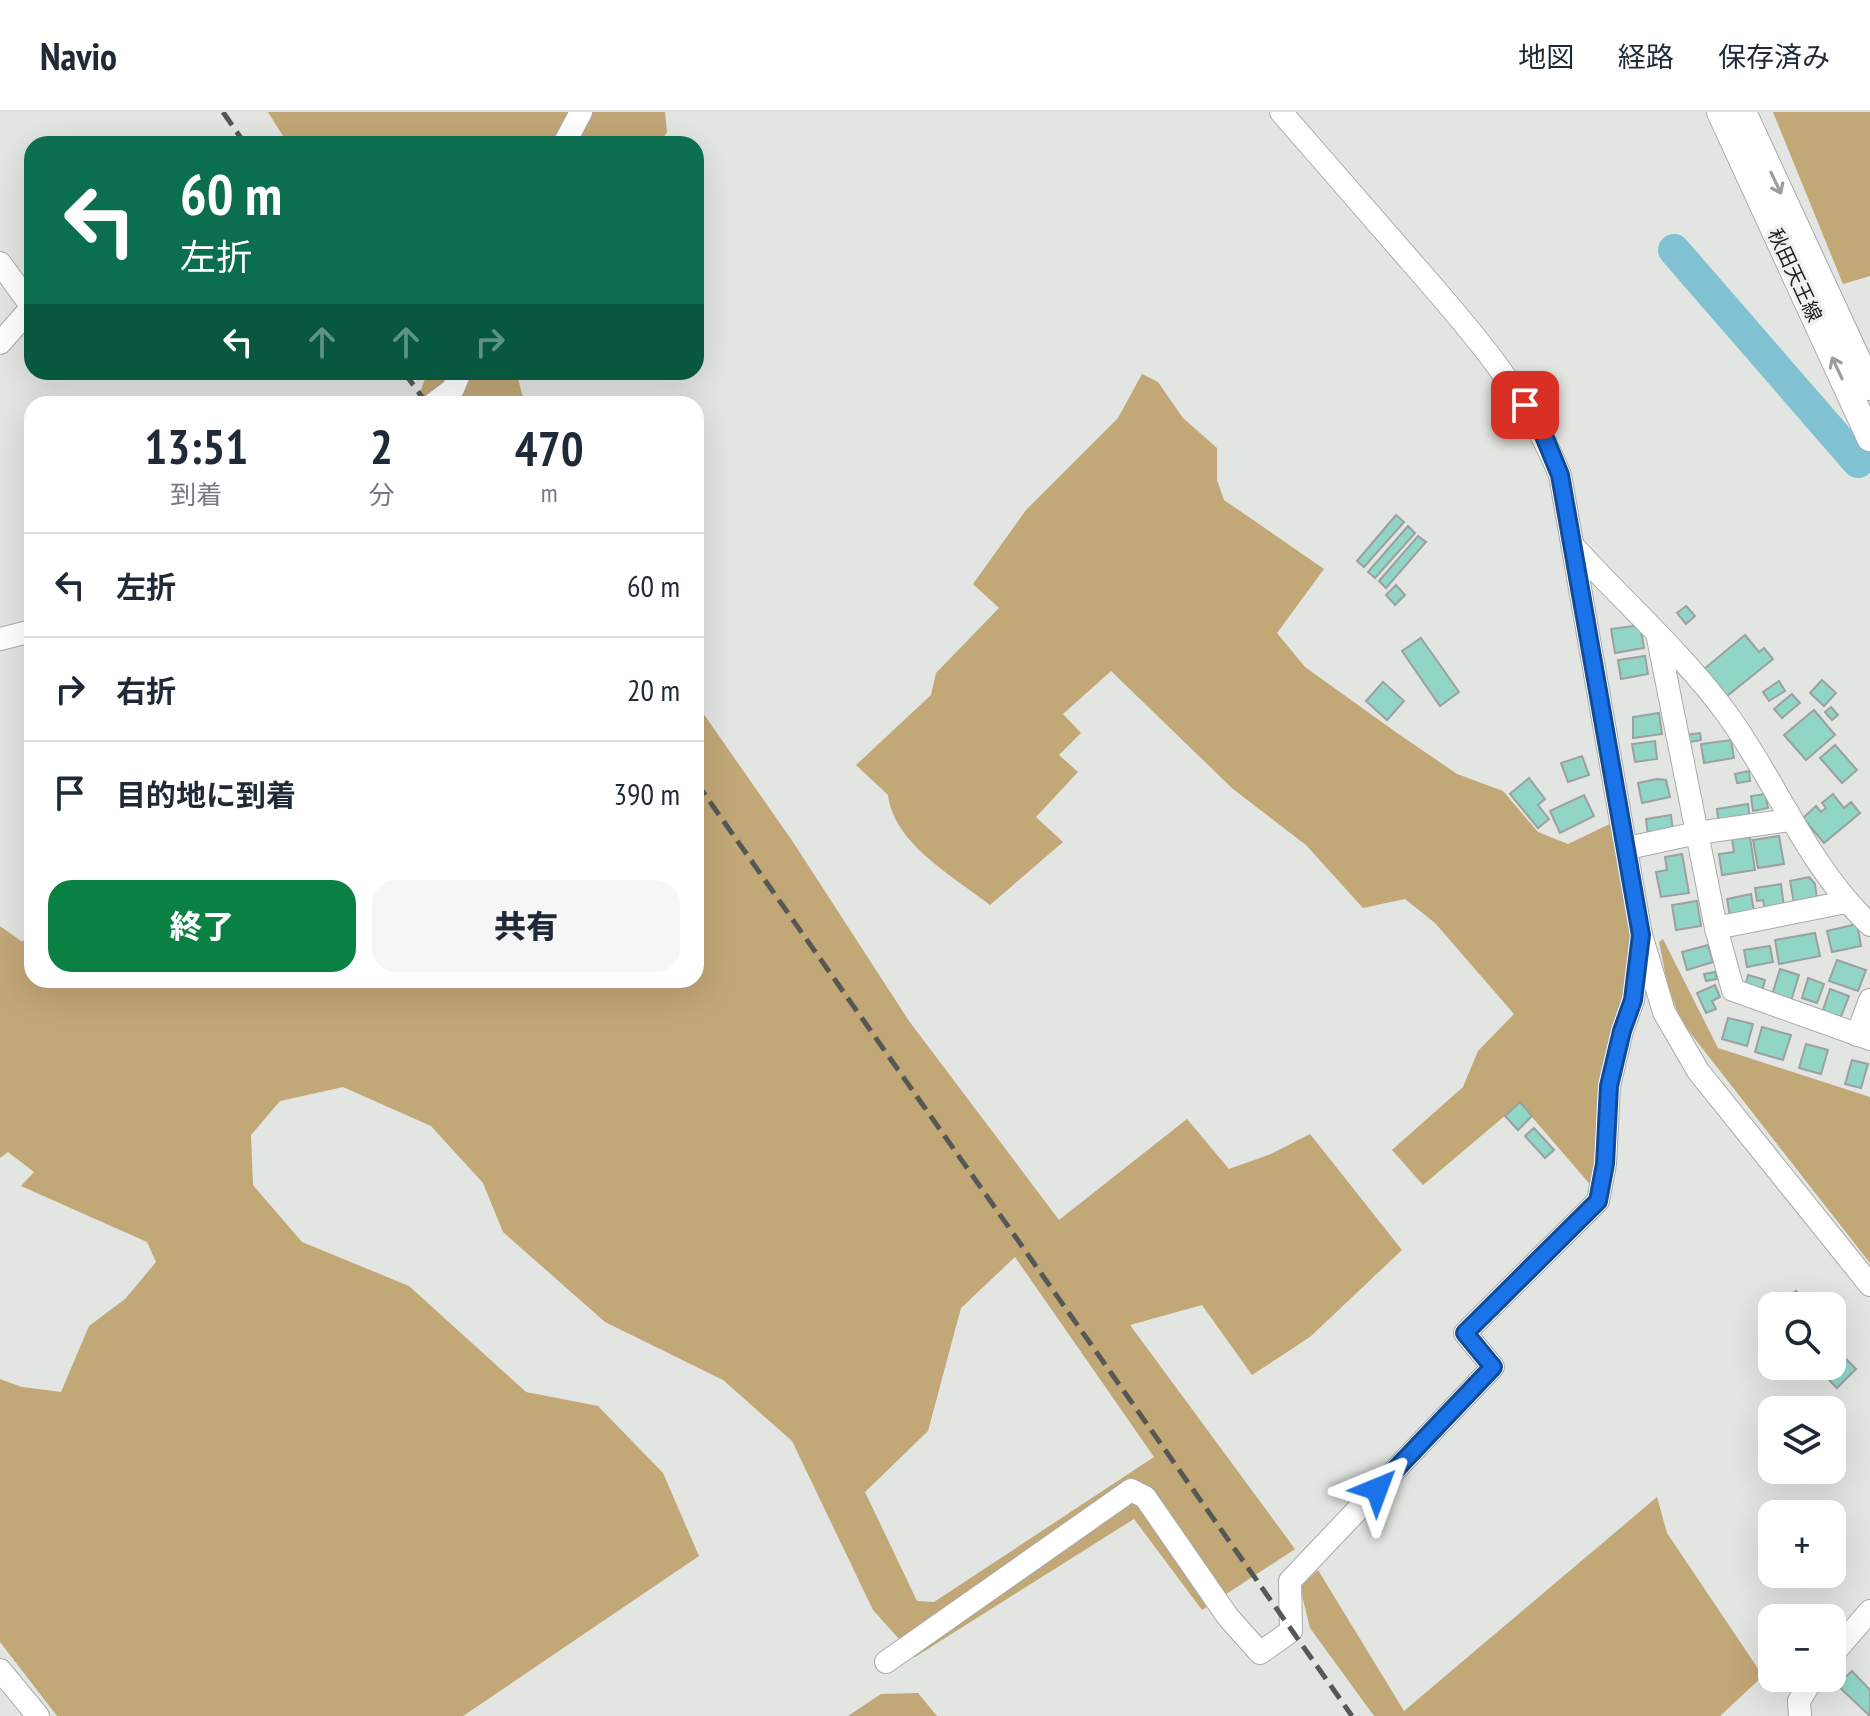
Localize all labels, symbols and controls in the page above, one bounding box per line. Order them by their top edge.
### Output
text: Navio [40,31,117,80]
text: 地図 [1518,38,1574,75]
text: 経路 [1618,38,1674,75]
text: 保存済み [1718,38,1830,75]
text: 60 m [180,158,282,230]
icon: left [48,168,152,272]
one-way arrow [1769,170,1784,194]
street label: 秋田天王線 [1762,224,1828,326]
text: 左折 [180,233,252,280]
icon: left [216,320,260,364]
icon: ahead [300,320,344,364]
icon: ahead [384,320,428,364]
icon: right [468,320,512,364]
one-way arrow [1829,356,1844,380]
pin [1491,371,1559,439]
icon: arrive [1503,383,1547,427]
text: 13:51 [144,415,248,477]
text: 2 [370,415,393,477]
text: 470 [515,417,584,479]
text: m [541,476,558,509]
text: 到着 [170,478,222,511]
text: 分 [368,478,395,511]
icon: left [48,563,92,607]
text: 60 m [627,566,680,605]
text: 左折 [116,567,176,606]
icon: right [48,667,92,711]
text: 20 m [627,670,680,709]
text: 右折 [116,671,176,710]
icon: arrive [48,771,92,815]
text: 390 m [614,774,680,813]
text: 目的地に到着 [116,775,296,814]
button: 終了 [48,880,356,972]
button: 共有 [372,880,680,972]
map controls [1758,1292,1846,1692]
button: search [1758,1292,1846,1380]
button: layers [1758,1396,1846,1484]
position arrow [1335,1447,1419,1531]
button: + [1758,1500,1846,1588]
button: − [1758,1604,1846,1692]

